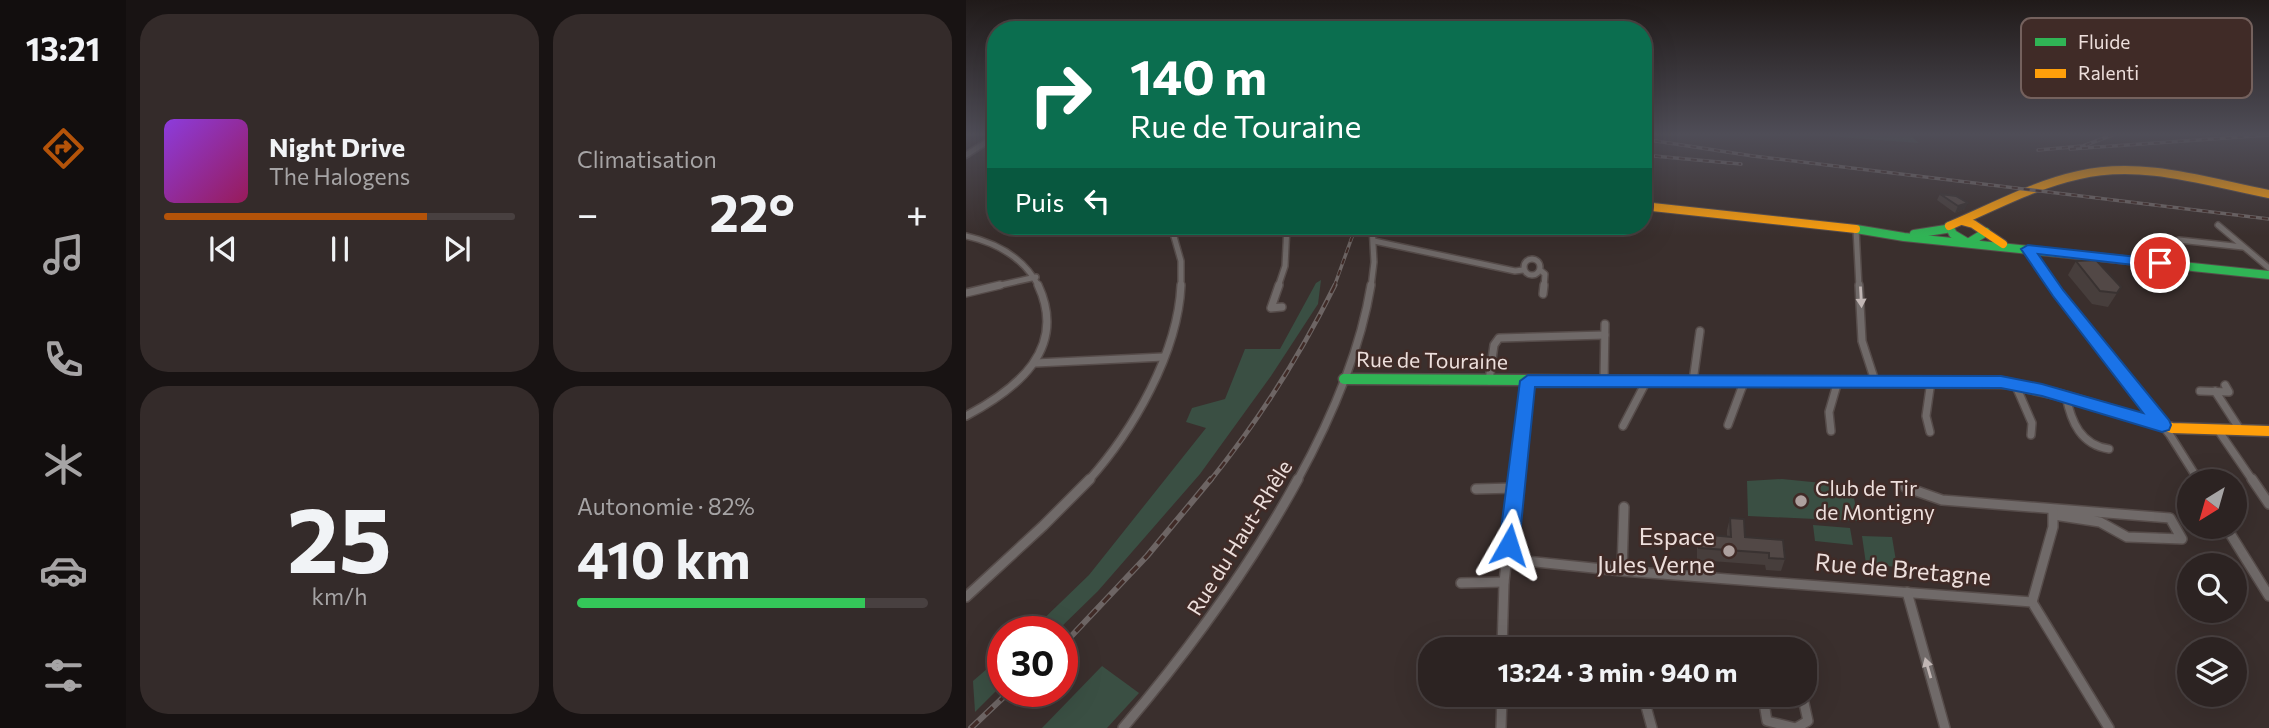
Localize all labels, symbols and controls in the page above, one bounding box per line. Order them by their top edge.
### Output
legend [2021,18,2252,98]
text: 13:21 [26,28,100,68]
text: Fluide [2078,30,2130,53]
text: 140 m [1130,45,1267,105]
icon: right [1015,49,1106,140]
text: Ralenti [2078,61,2139,84]
text: Rue de Touraine [1130,105,1361,145]
icon: directions [39,124,88,173]
text: Night Drive [269,131,405,162]
text: Climatisation [577,145,717,173]
text: The Halogens [269,162,410,190]
text: 22° [709,179,795,243]
icon: left [1078,182,1116,220]
text: Puis [1015,186,1064,217]
text: − [577,189,599,236]
text: + [906,189,928,236]
icon: music [39,230,88,279]
icon: previous [204,230,242,268]
icon: pause [321,230,359,268]
icon: next [438,230,476,268]
pin [2130,233,2190,293]
icon: arrive [2141,244,2179,282]
one-way arrow [1856,286,1867,308]
icon: phone [39,335,88,384]
street label: Rue de Touraine [1356,346,1508,373]
icon: climate [39,440,88,489]
street label: Rue du Haut-Rhêle [1181,455,1297,619]
north arrow [2177,469,2247,539]
map controls [2177,469,2247,707]
place label: Club de Tir de Montigny [1815,475,1935,524]
text: 25 [287,480,392,592]
text: Autonomie · 82% [577,492,755,520]
marker: Club de Tir de Montigny [1793,493,1809,509]
position arrow [1472,508,1546,582]
place label: Espace Jules Verne [1597,521,1715,578]
text: 410 km [577,526,751,590]
marker: Espace Jules Verne [1721,543,1737,559]
icon: car [39,546,88,595]
street label: Rue de Bretagne [1814,546,1992,591]
button: search [2177,553,2247,623]
text: km/h [312,582,367,610]
speed limit sign: 30 [987,616,1078,707]
button: layers [2177,637,2247,707]
icon: filters [39,651,88,700]
text: 13:24 · 3 min · 940 m [1498,656,1737,687]
one-way arrow [1922,657,1932,678]

